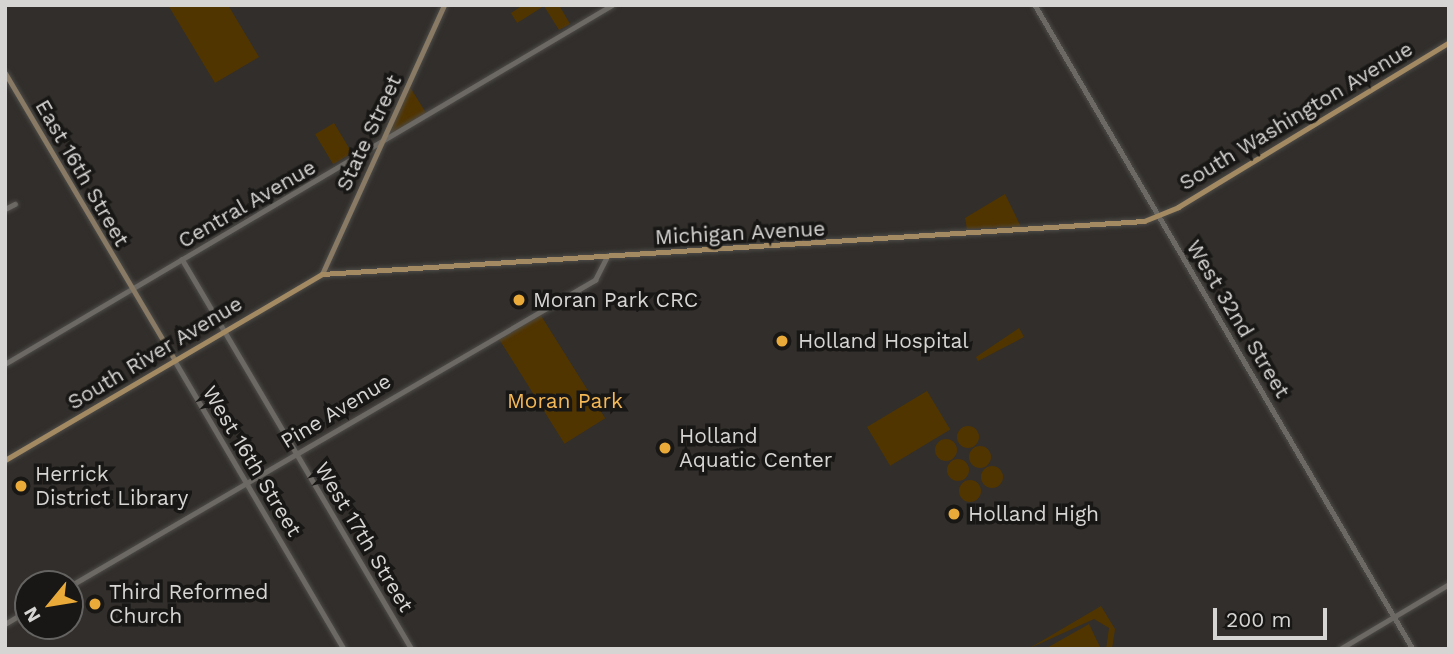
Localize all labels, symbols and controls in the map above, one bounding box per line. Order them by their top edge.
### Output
street label: South Washington Avenue [1174,36,1418,196]
street label: State Street [331,71,407,195]
street label: East 16th Street [30,95,134,251]
street label: Central Avenue [173,154,321,254]
street label: Michigan Avenue [654,216,826,250]
street label: West 32nd Street [1181,236,1295,402]
place label: Moran Park CRC [533,287,699,313]
street label: South River Avenue [63,291,247,415]
marker: Moran Park CRC [511,292,527,308]
place label: Holland Hospital [798,328,969,354]
marker: Holland Hospital [772,331,792,351]
street label: Pine Avenue [276,368,396,454]
street label: West 16th Street [197,381,307,541]
park label: Moran Park [507,388,623,414]
place label: Holland Aquatic Center [679,423,832,473]
marker: Holland Aquatic Center [657,440,673,456]
street label: West 17th Street [309,457,419,617]
place label: Herrick District Library [35,461,188,511]
marker: Herrick District Library [13,478,29,494]
place label: Holland High [968,501,1099,527]
marker: Holland High [946,506,962,522]
north arrow [14,570,84,640]
place label: Third Reformed Church [109,579,268,629]
scale bar [1216,594,1330,638]
marker: Third Reformed Church [87,596,103,612]
text: N [19,603,46,627]
text: 200 m [1226,607,1292,632]

